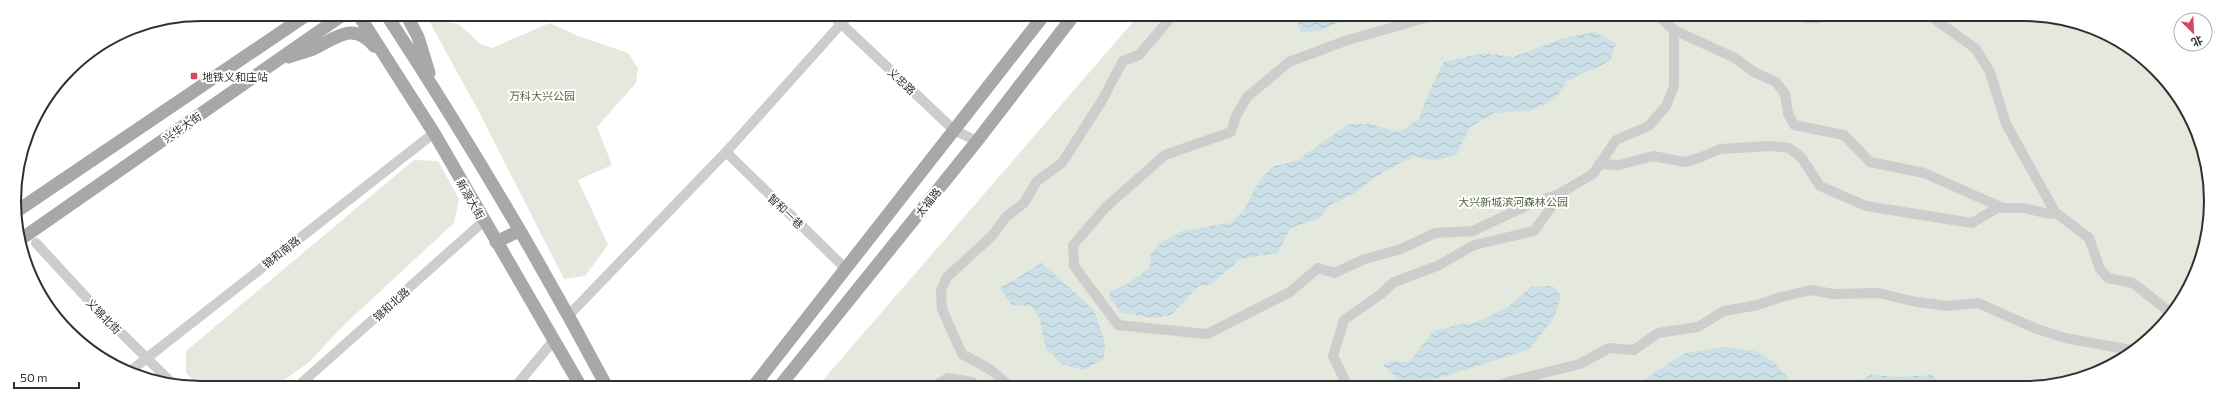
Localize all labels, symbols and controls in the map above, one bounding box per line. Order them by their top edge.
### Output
north arrow [2173,12,2213,52]
text: 北 [2190,33,2205,50]
street label: 义忠路 [885,65,919,97]
place label: 地铁义和庄站 [202,70,268,83]
marker: 地铁义和庄站 [189,71,199,81]
park label: 万科大兴公园 [509,89,575,102]
street label: 兴华大街 [160,109,204,145]
street label: 新源大街 [454,177,488,221]
street label: 太福路 [913,185,943,219]
street label: 智和一巷 [766,191,806,231]
park label: 大兴新城滨河森林公园 [1458,195,1568,208]
street label: 锦和南路 [260,233,302,271]
street label: 锦和北路 [370,284,412,324]
street label: 义锦北街 [84,296,124,336]
scale bar [14,364,79,390]
text: 50 m [20,370,48,384]

